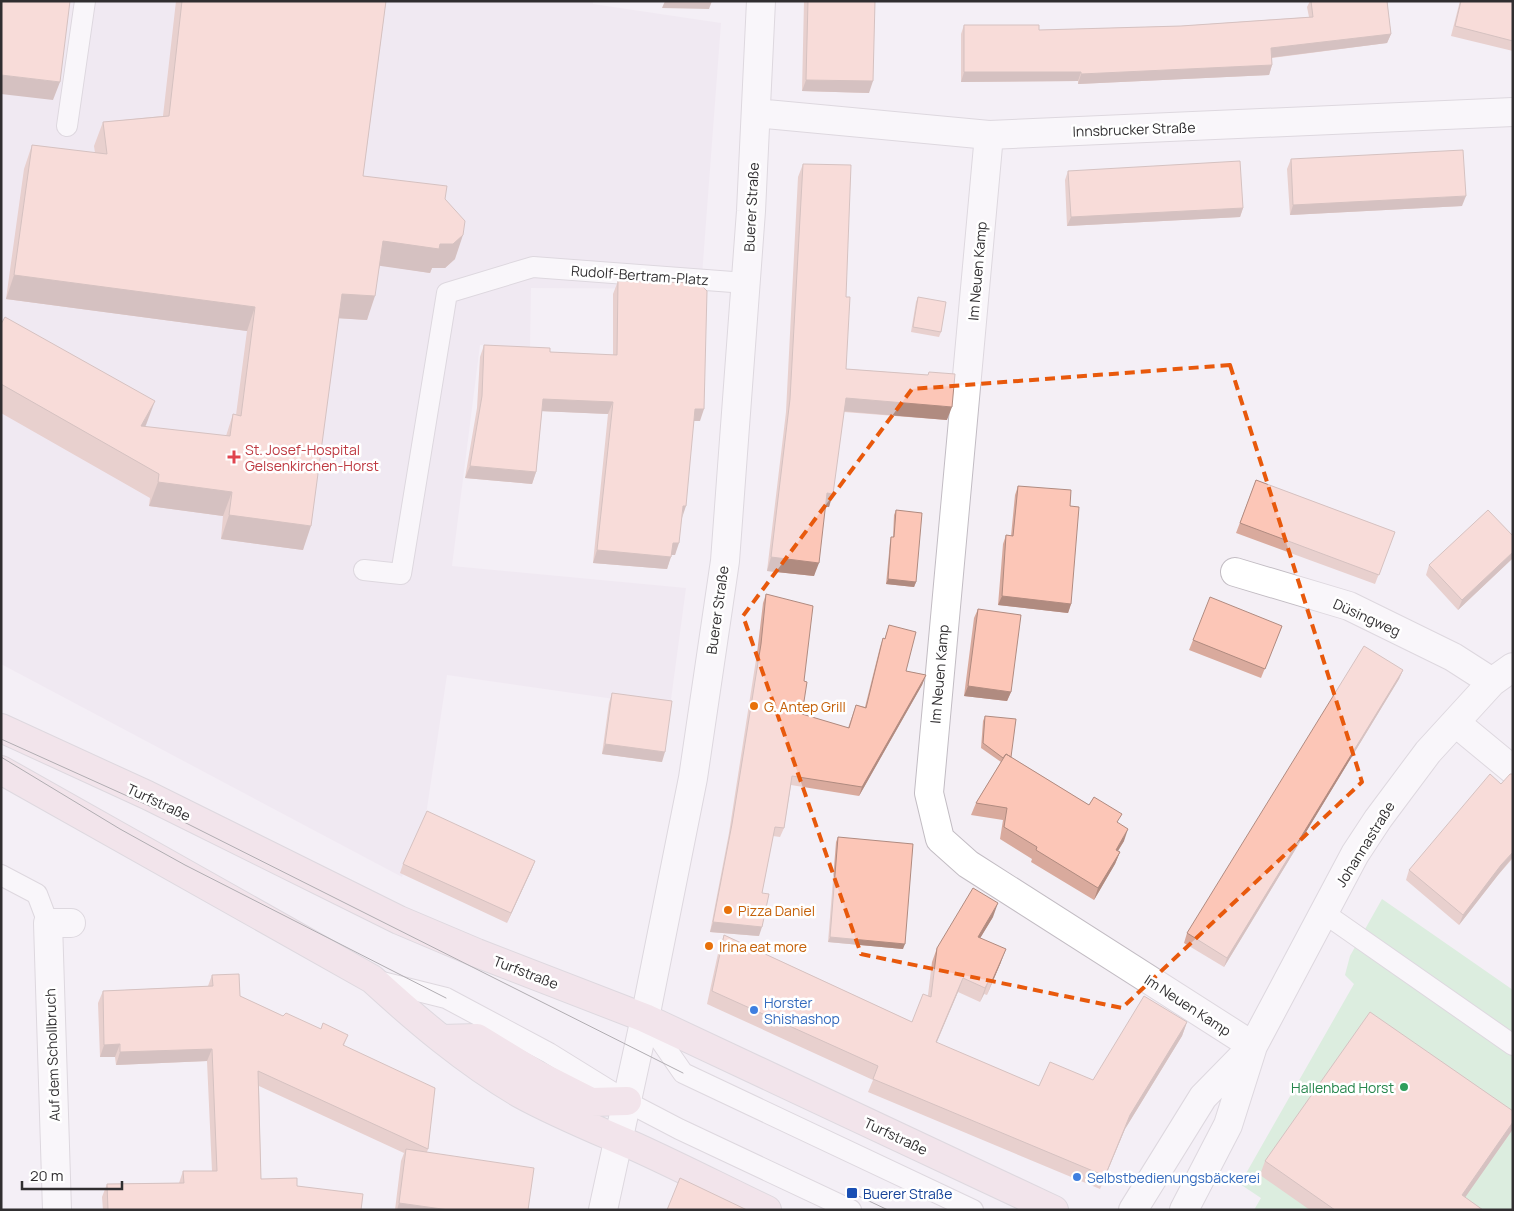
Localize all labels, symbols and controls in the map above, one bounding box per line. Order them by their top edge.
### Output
street label: Innsbrucker Straße [1072,117,1196,141]
street label: Buerer Straße [739,162,763,252]
street label: Im Neuen Kamp [963,221,991,321]
street label: Rudolf-Bertram-Platz [570,261,710,289]
place label: St. Josef-Hospital Gelsenkirchen-Horst [245,440,379,475]
marker: St. Josef-Hospital Gelsenkirchen-Horst [227,450,241,464]
street label: Buerer Straße [701,564,733,656]
street label: Düsingweg [1330,594,1404,640]
street label: Im Neuen Kamp [925,624,953,724]
place label: G. Antep Grill [764,697,846,716]
marker: G. Antep Grill [748,700,760,712]
street label: Turfstraße [124,779,194,825]
street label: Johannastraße [1331,798,1399,890]
place label: Pizza Daniel [738,901,815,920]
marker: Pizza Daniel [722,904,734,916]
place label: Irina eat more [719,937,807,956]
marker: Irina eat more [703,940,715,952]
street label: Turfstraße [491,951,561,993]
street label: Im Neuen Kamp [1141,970,1235,1040]
street label: Auf dem Schollbruch [40,988,64,1122]
place label: Horster Shishashop [764,993,840,1028]
marker: Horster Shishashop [748,1004,760,1016]
place label: Hallenbad Horst [1291,1078,1394,1097]
marker: Hallenbad Horst [1398,1081,1410,1093]
street label: Turfstraße [861,1113,931,1159]
scale bar [22,1158,122,1190]
text: 20 m [30,1165,63,1186]
place label: Selbstbedienungsbäckerei [1087,1168,1260,1187]
marker: Selbstbedienungsbäckerei [1071,1171,1083,1183]
place label: Buerer Straße [863,1184,952,1203]
marker: Buerer Straße [845,1186,859,1200]

